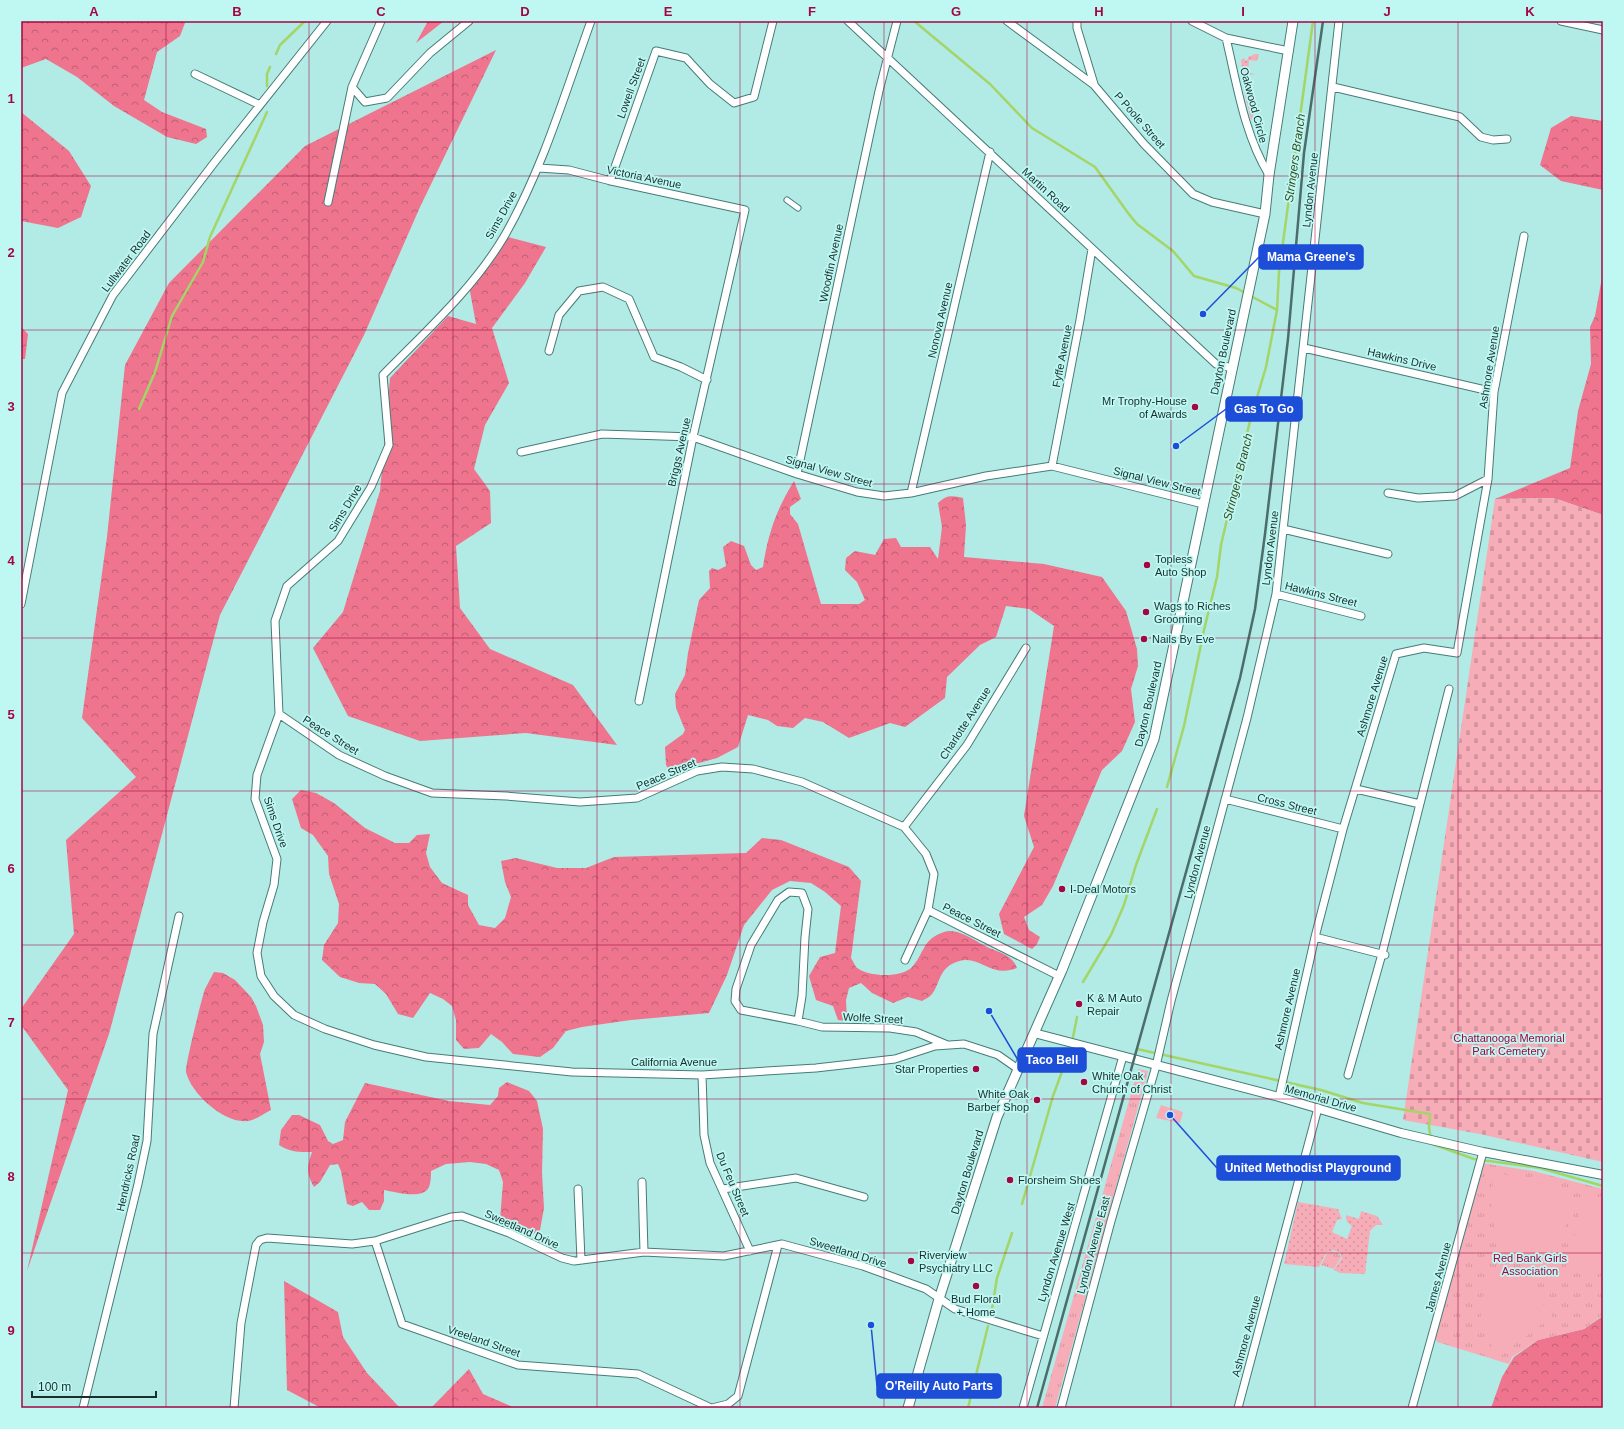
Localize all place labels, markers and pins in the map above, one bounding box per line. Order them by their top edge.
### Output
callout: Mama Greene's [1259,245,1363,269]
place label: Mr Trophy-House of Awards [1102,395,1187,420]
callout: Gas To Go [1226,397,1302,421]
marker: Mr Trophy-House of Awards [1190,402,1200,412]
place label: Topless Auto Shop [1155,553,1206,578]
marker: Topless Auto Shop [1142,560,1152,570]
place label: Wags to Riches Grooming [1154,600,1231,625]
marker: Wags to Riches Grooming [1141,607,1151,617]
place label: Nails By Eve [1152,633,1214,645]
marker: Nails By Eve [1139,634,1149,644]
place label: I-Deal Motors [1070,883,1137,895]
marker: I-Deal Motors [1057,884,1067,894]
place label: K & M Auto Repair [1087,992,1142,1017]
marker: K & M Auto Repair [1074,999,1084,1009]
callout: Taco Bell [1018,1048,1086,1072]
place label: Star Properties [895,1063,968,1075]
marker: Star Properties [971,1064,981,1074]
place label: White Oak Church of Christ [1092,1070,1171,1095]
marker: White Oak Church of Christ [1079,1077,1089,1087]
place label: White Oak Barber Shop [967,1088,1029,1113]
marker: White Oak Barber Shop [1032,1095,1042,1105]
callout: United Methodist Playground [1217,1156,1400,1180]
place label: Florsheim Shoes [1018,1174,1101,1186]
marker: Florsheim Shoes [1005,1175,1015,1185]
place label: Riverview Psychiatry LLC [919,1249,993,1274]
marker: Riverview Psychiatry LLC [906,1256,916,1266]
marker: Bud Floral + Home [971,1281,981,1291]
place label: Bud Floral + Home [951,1293,1001,1318]
callout: O'Reilly Auto Parts [877,1374,1001,1398]

